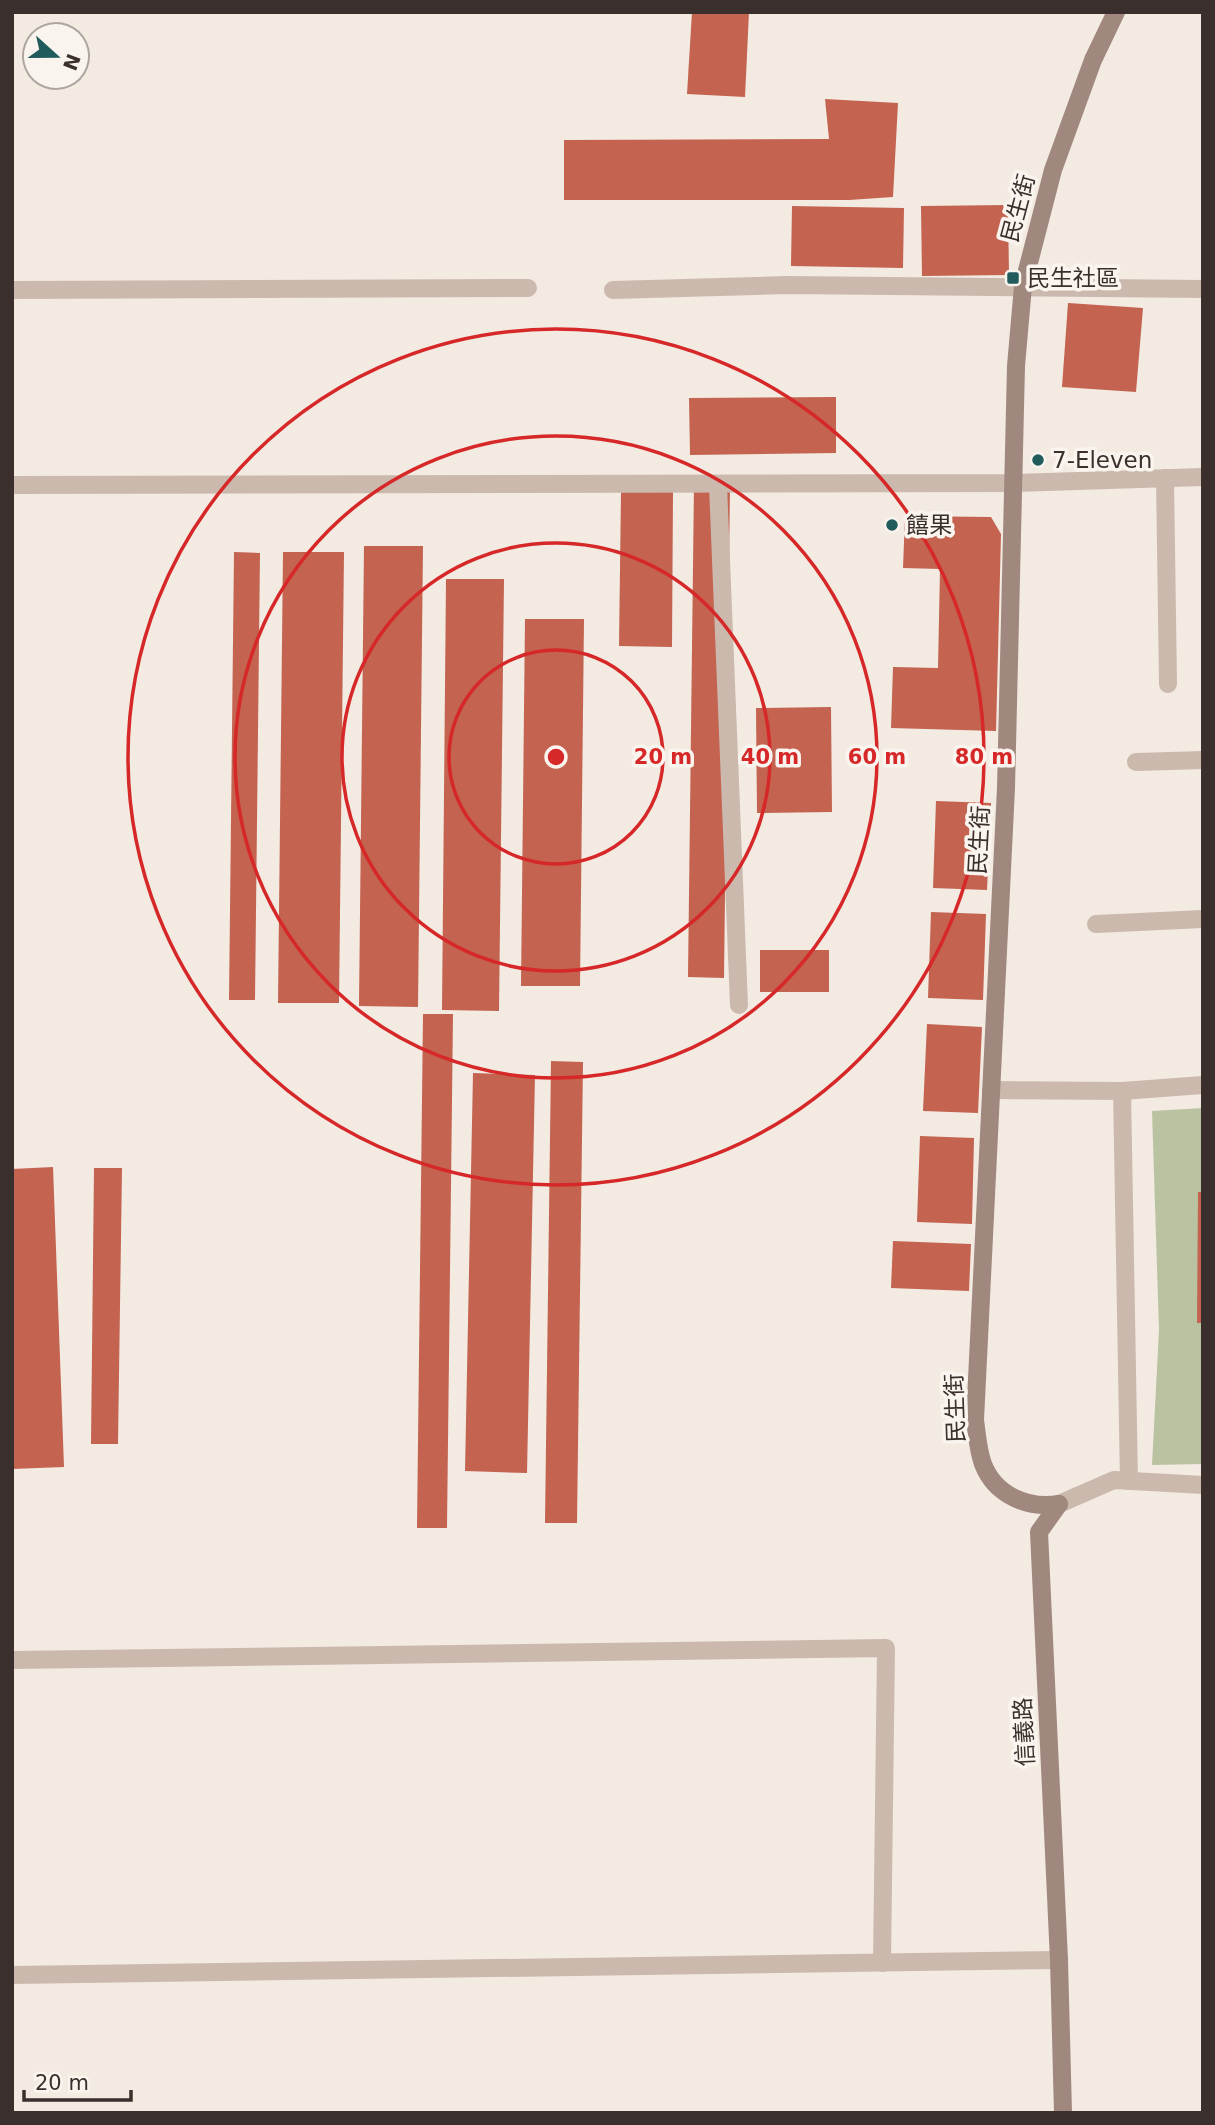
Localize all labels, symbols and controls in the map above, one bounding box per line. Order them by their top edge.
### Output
north arrow [21,21,91,91]
text: N [59,51,85,73]
street label: 民生街 [997,171,1039,245]
place label: 民生社區 [1027,265,1119,291]
marker: 民生社區 [1005,270,1021,286]
place label: 7-Eleven [1052,447,1152,473]
marker: 7-Eleven [1030,452,1046,468]
place label: 饎果 [906,512,952,538]
marker: 饎果 [884,517,900,533]
centre of rings [544,745,568,769]
text: 20 m [634,745,692,769]
text: 40 m [741,745,799,769]
text: 60 m [848,745,906,769]
text: 80 m [955,745,1013,769]
street label: 民生街 [964,805,994,875]
street label: 民生街 [941,1373,969,1443]
street label: 信義路 [1009,1697,1039,1767]
scale bar [24,2058,131,2102]
text: 20 m [35,2071,89,2095]

